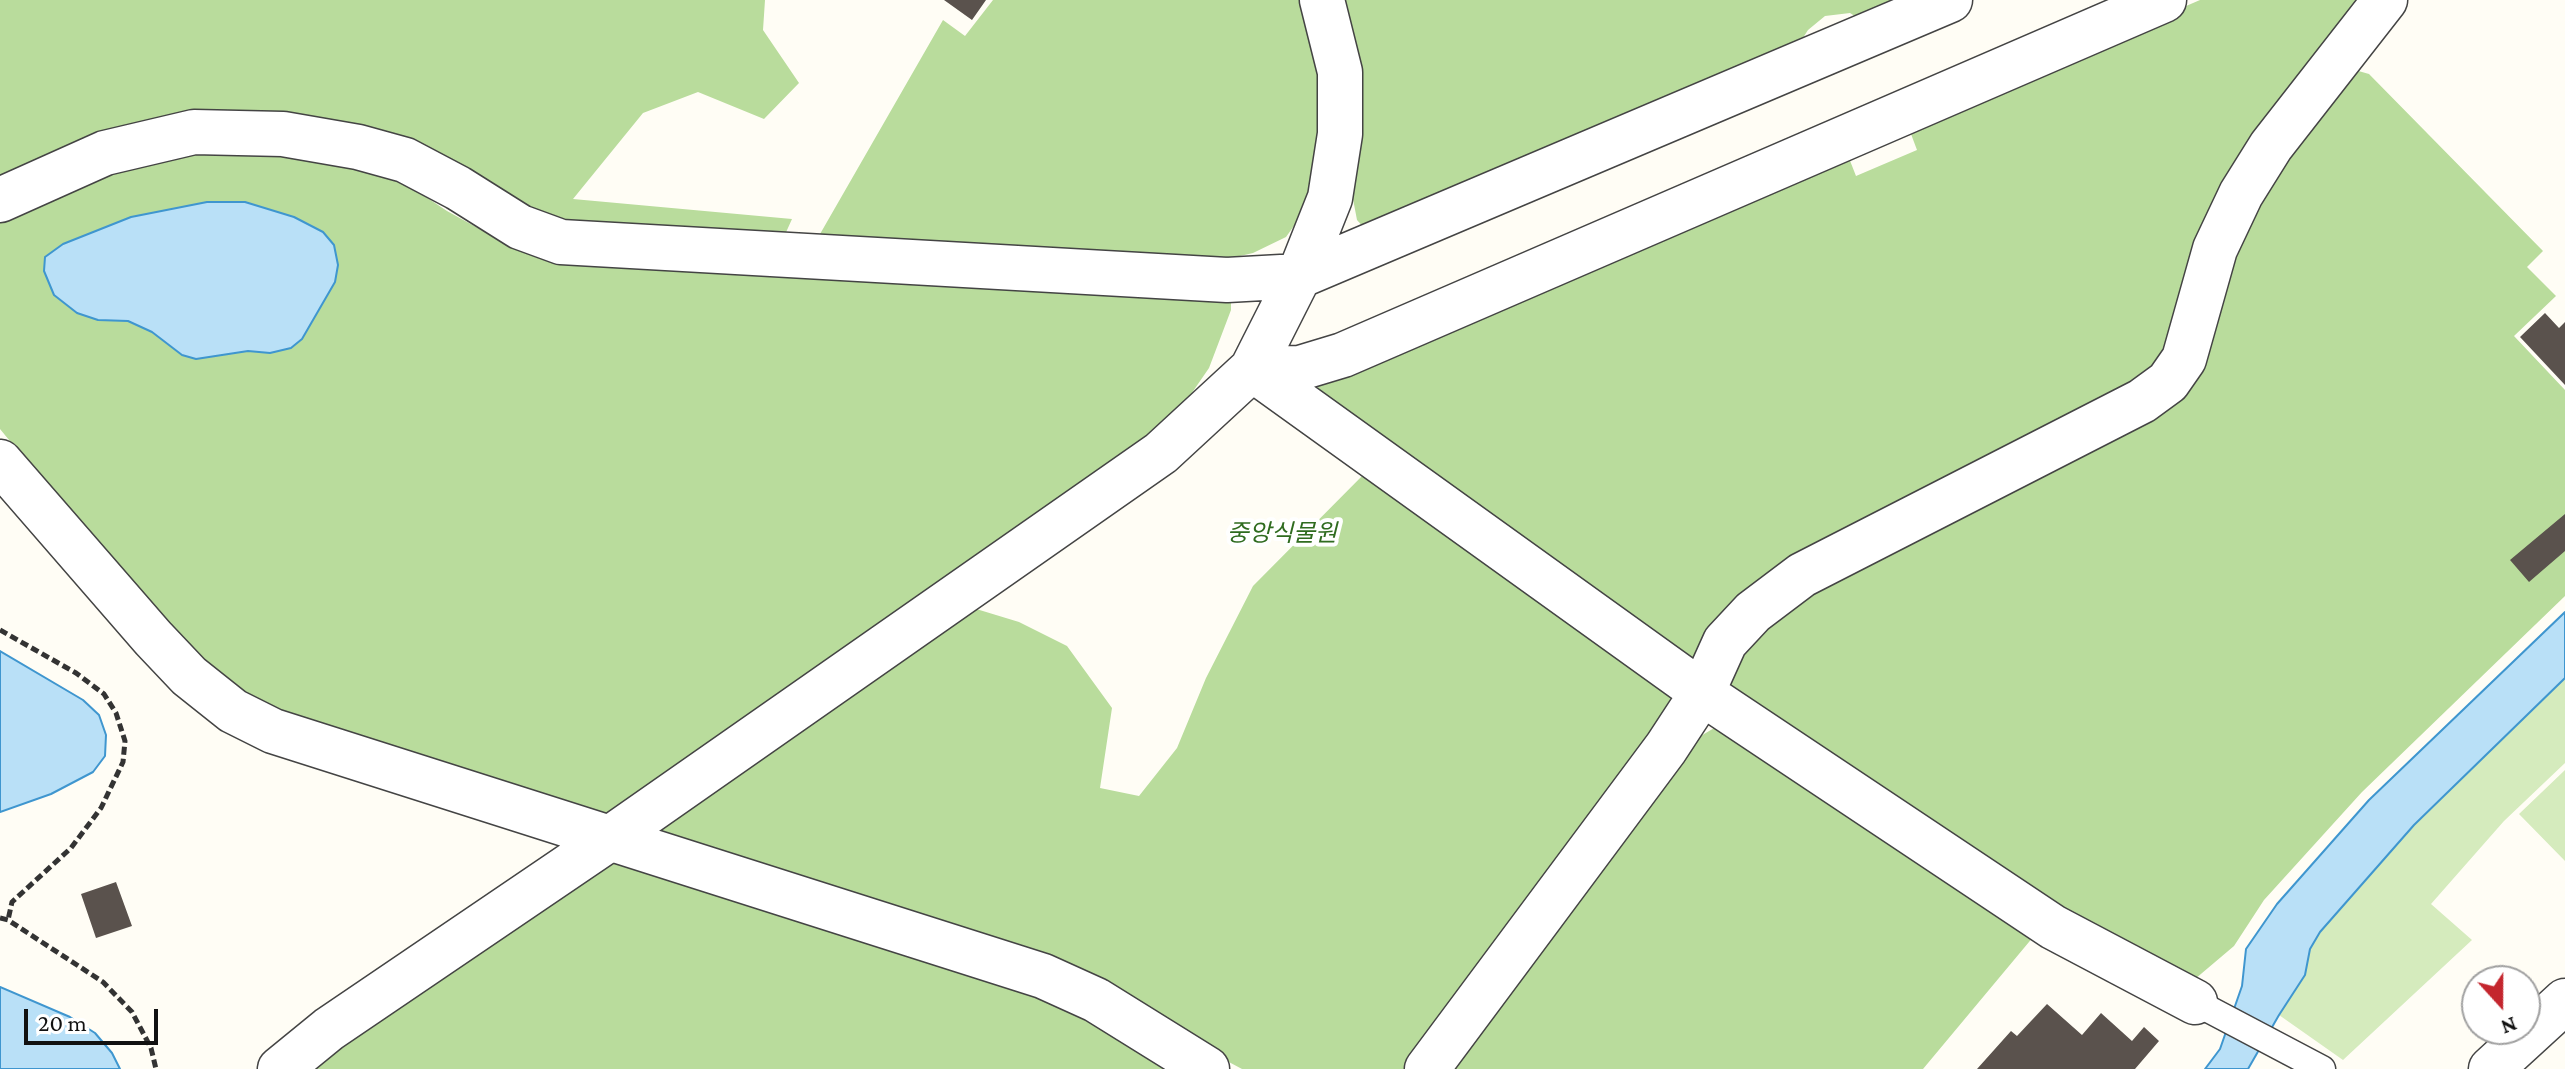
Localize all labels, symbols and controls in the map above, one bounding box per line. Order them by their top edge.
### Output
park label: 중앙식물원 [1227,520,1337,548]
north arrow [2461,965,2541,1045]
scale bar [28,993,162,1043]
text: 20 m [38,1009,87,1036]
text: N [2498,1012,2521,1040]

